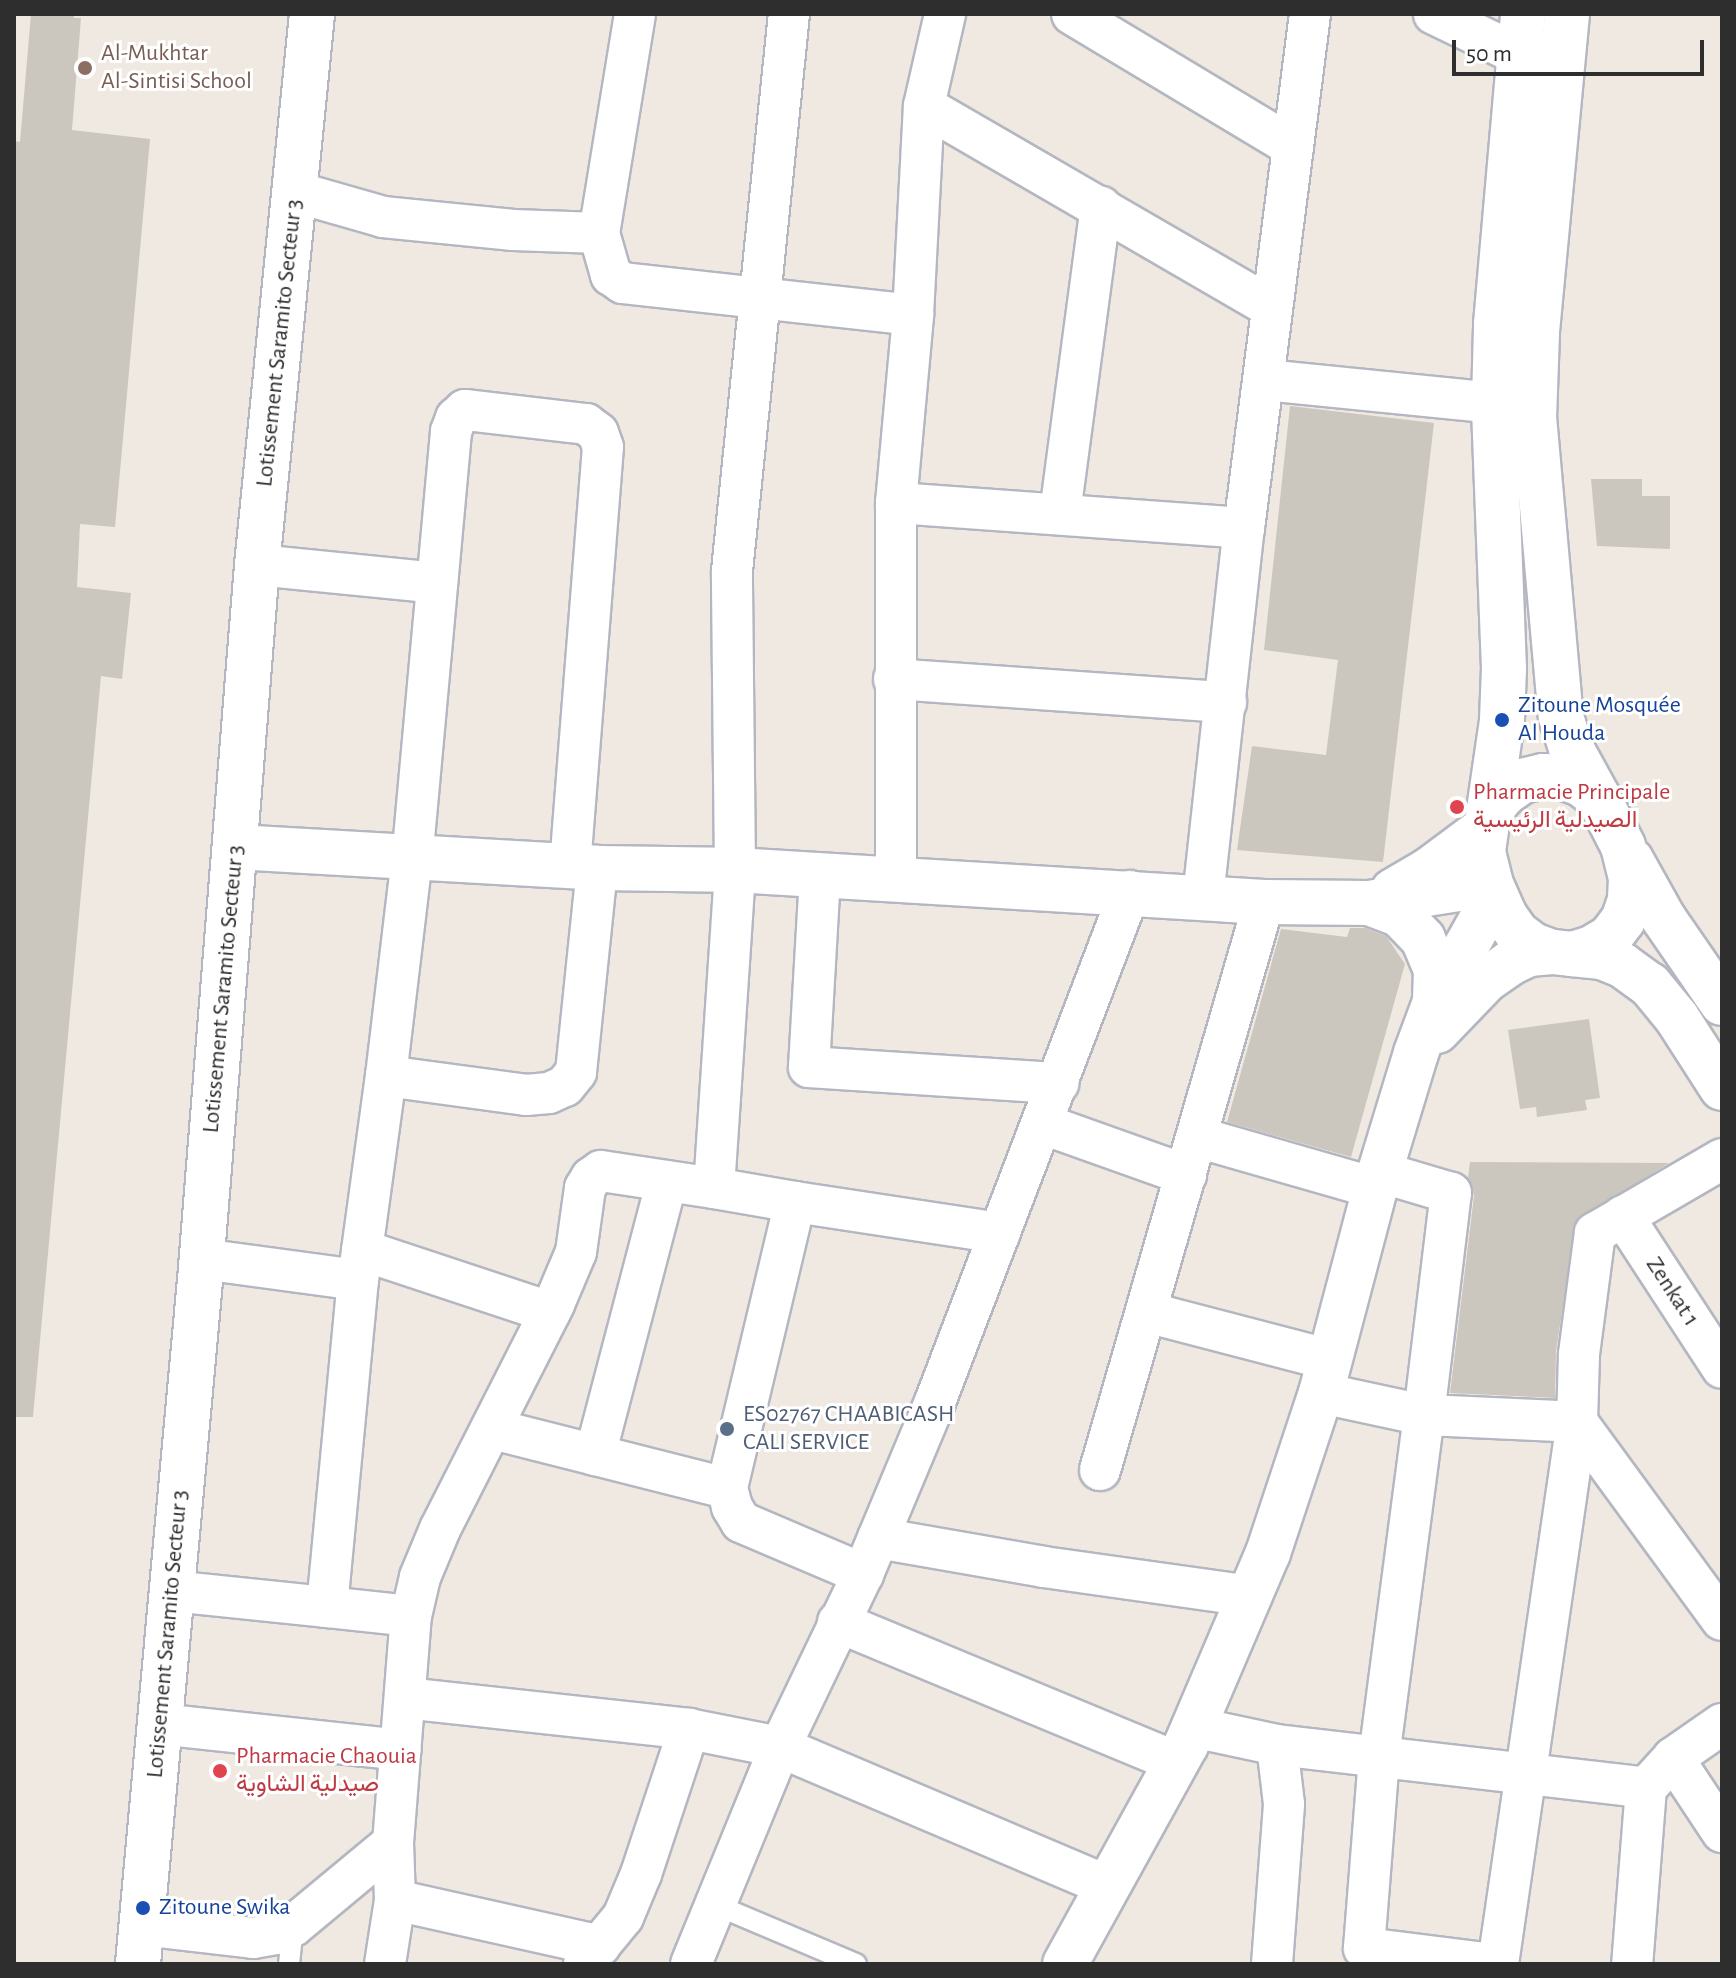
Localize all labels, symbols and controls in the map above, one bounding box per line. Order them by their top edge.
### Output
scale bar [1456,24,1708,74]
place label: Al-Mukhtar Al-Sintisi School [101,40,252,96]
text: 50 m [1466,42,1512,66]
marker: Al-Mukhtar Al-Sintisi School [76,59,94,77]
street label: Lotissement Saramito Secteur 3 [251,198,309,488]
place label: Zitoune Mosquée Al Houda [1518,692,1681,748]
marker: Zitoune Mosquée Al Houda [1493,711,1511,729]
place label: Pharmacie Principale الصيدلية الرئيسية [1473,779,1670,835]
marker: Pharmacie Principale الصيدلية الرئيسية [1448,798,1466,816]
street label: Lotissement Saramito Secteur 3 [197,844,251,1134]
street label: Zenkat 1 [1639,1252,1705,1332]
place label: ES02767 CHAABICASH CALI SERVICE [743,1401,954,1457]
marker: ES02767 CHAABICASH CALI SERVICE [718,1420,736,1438]
street label: Lotissement Saramito Secteur 3 [141,1489,195,1779]
place label: Pharmacie Chaouia صيدلية الشاوية [236,1743,417,1799]
marker: Pharmacie Chaouia صيدلية الشاوية [211,1762,229,1780]
place label: Zitoune Swika [159,1894,290,1922]
marker: Zitoune Swika [134,1899,152,1917]

